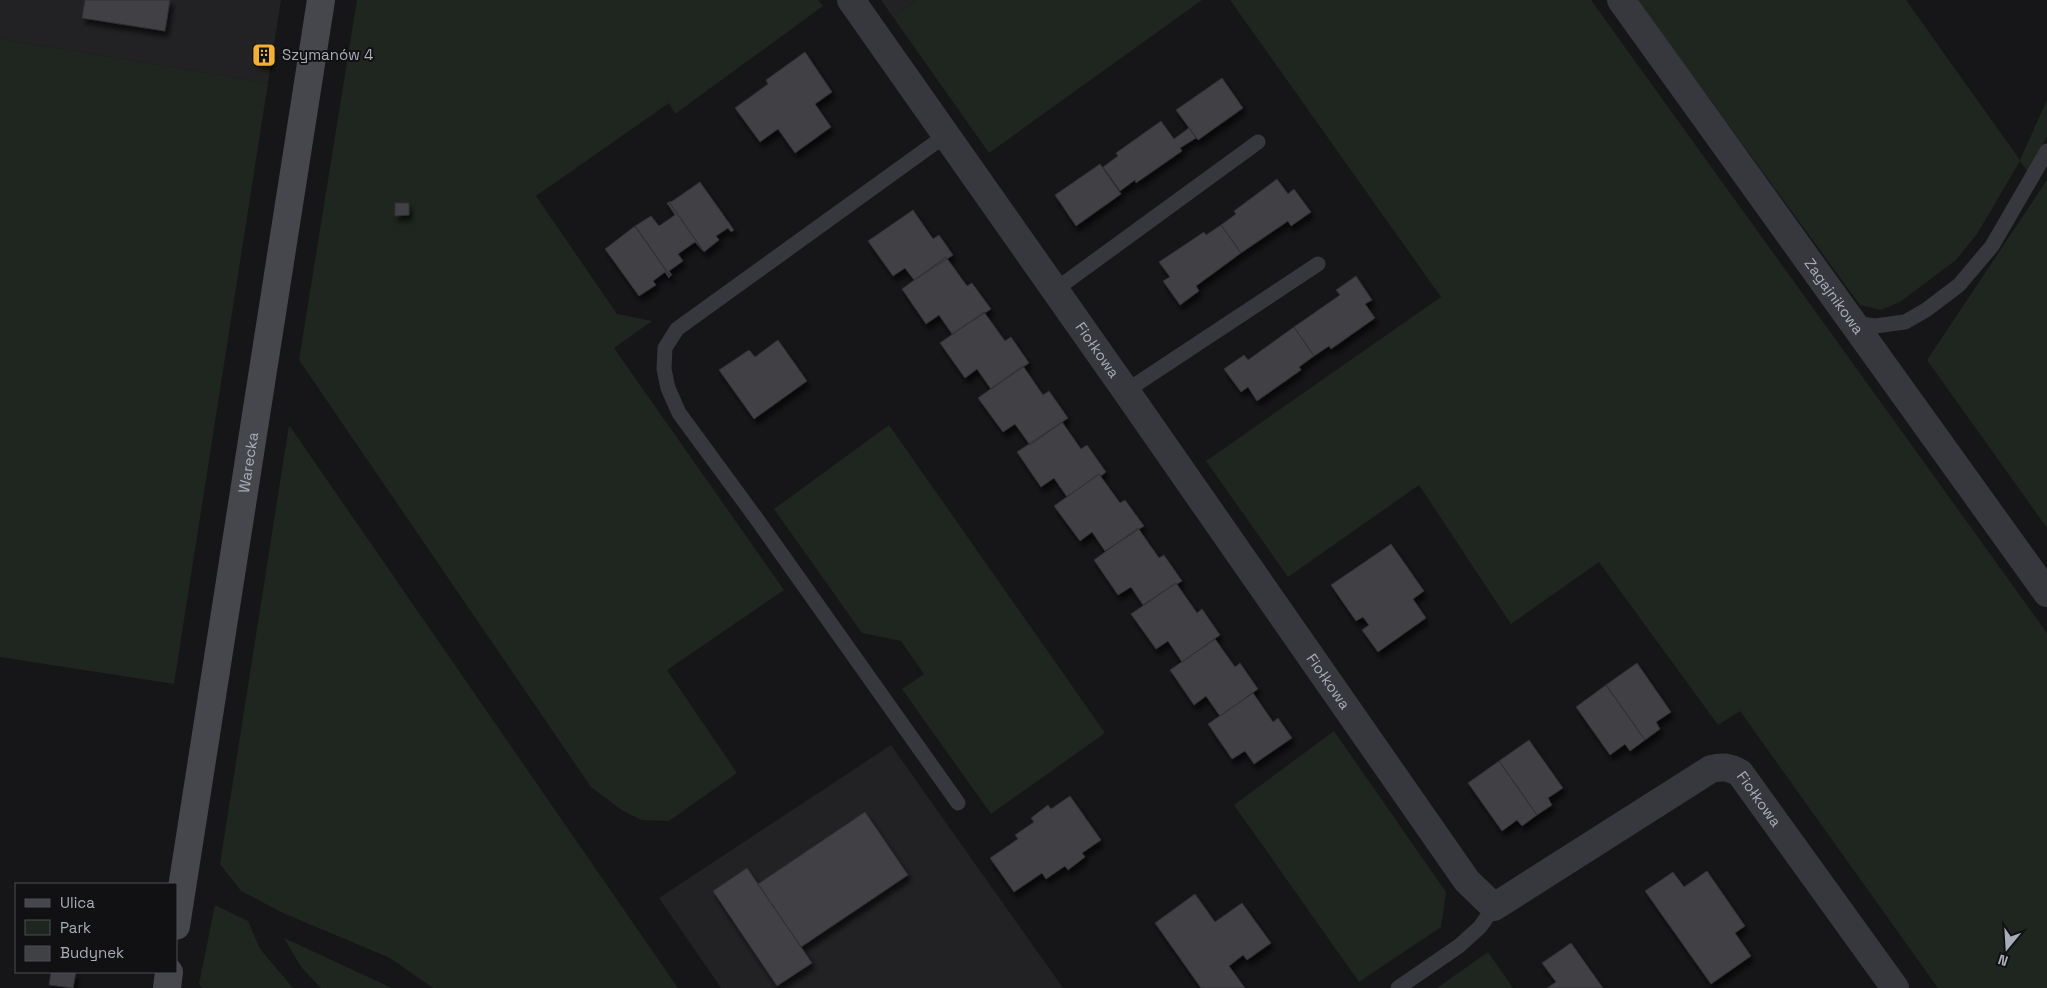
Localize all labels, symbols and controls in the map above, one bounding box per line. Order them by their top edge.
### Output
building icon: Szymanów 4 [251,42,277,68]
place label: Szymanów 4 [282,45,373,64]
street label: Zagajnikowa [1801,254,1868,338]
street label: Fiołkowa [1071,318,1124,382]
street label: Warecka [234,430,262,494]
street label: Fiołkowa [1303,650,1355,713]
street label: Fiołkowa [1733,767,1786,831]
legend [15,883,178,973]
text: Ulica [60,893,95,912]
text: Park [60,918,91,937]
north arrow [1982,923,2032,973]
text: Budynek [60,943,124,962]
text: N [1996,950,2010,970]

